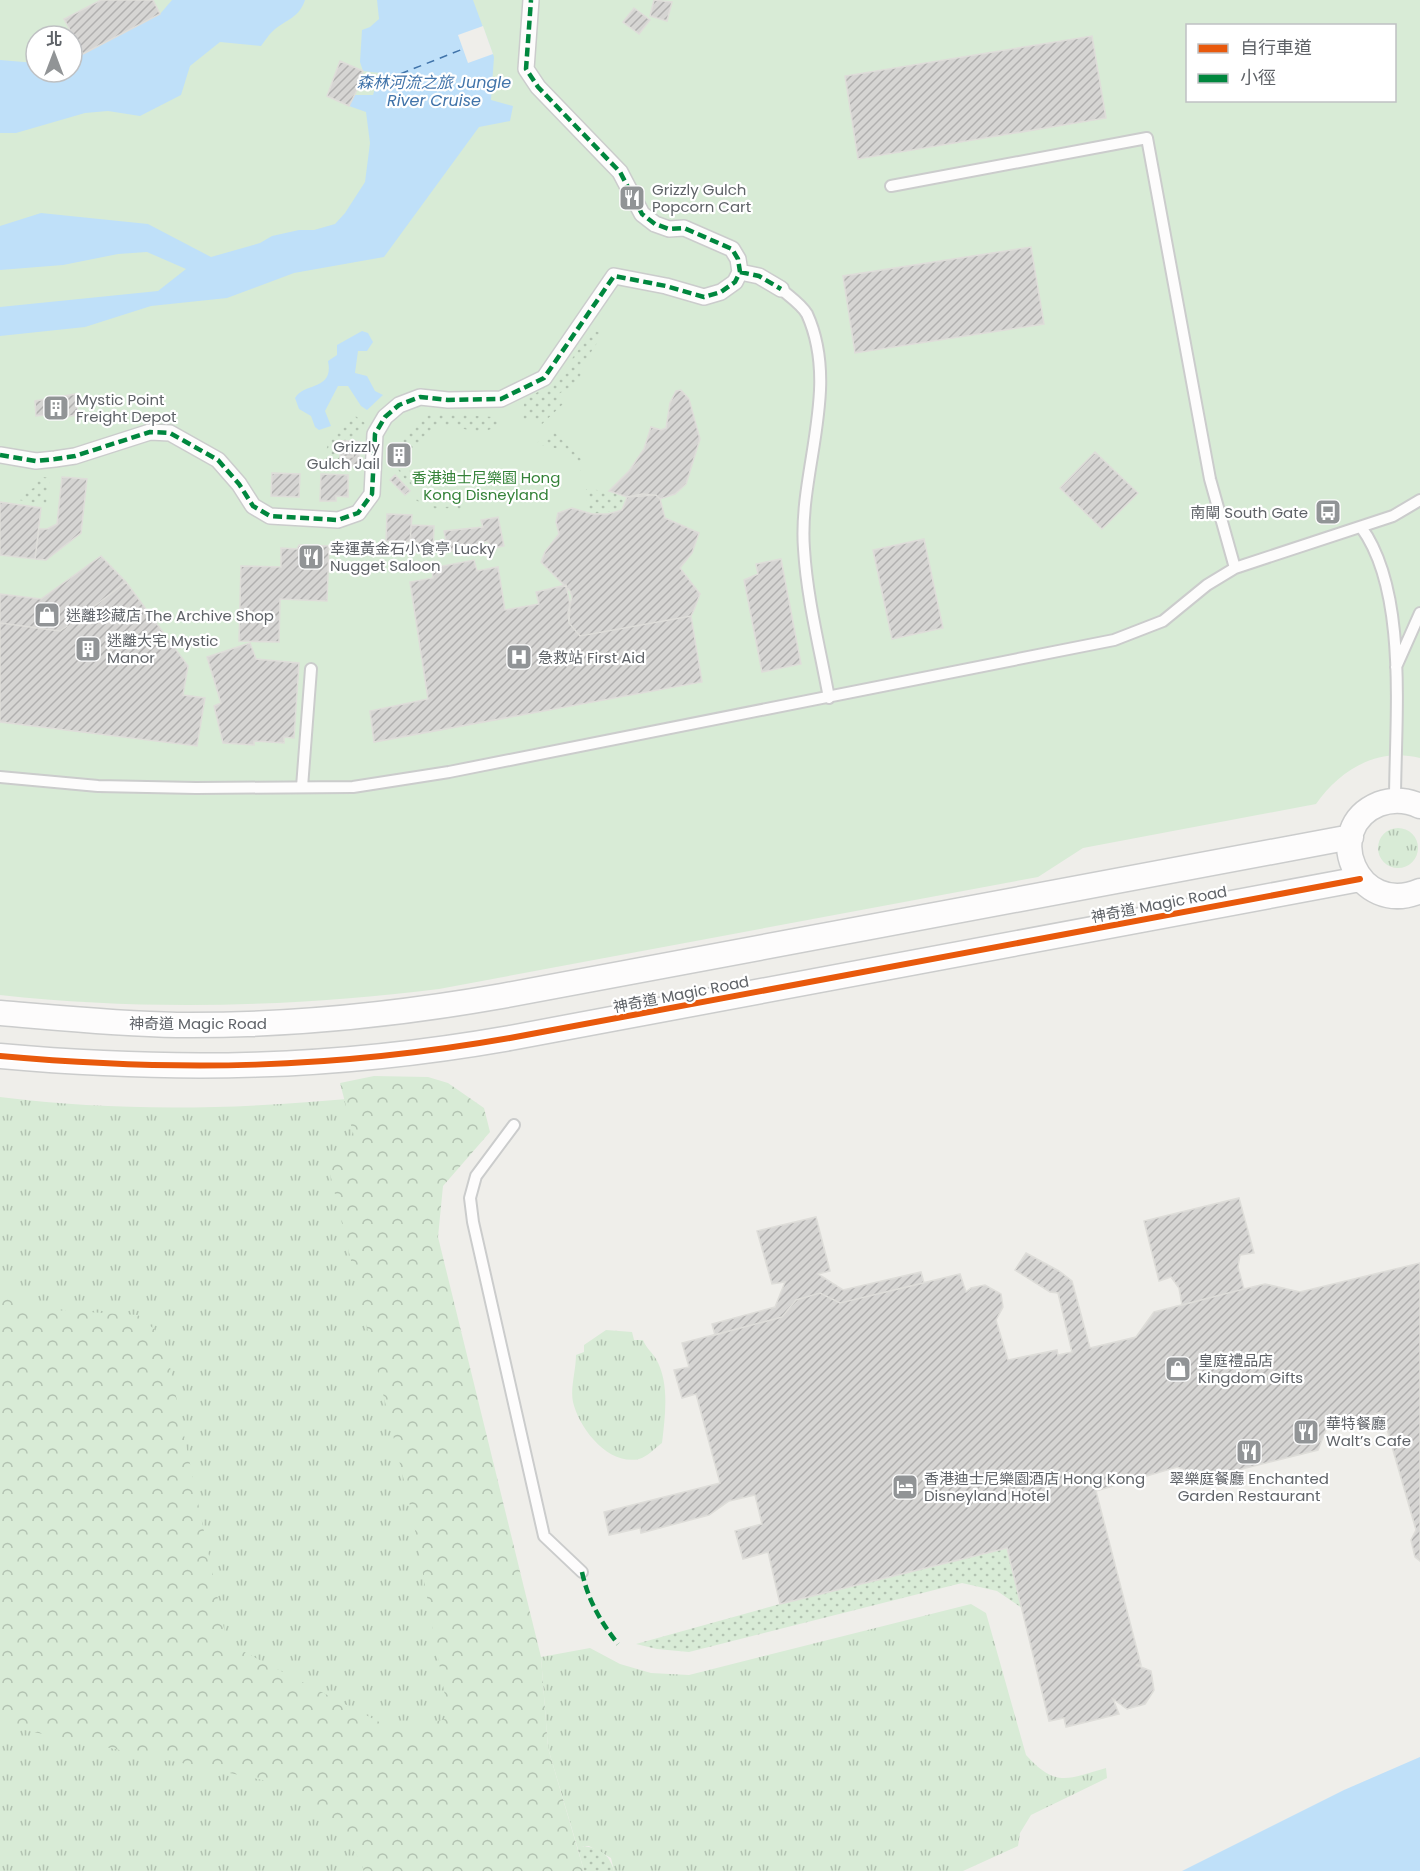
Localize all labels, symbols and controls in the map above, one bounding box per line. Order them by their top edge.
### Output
north arrow [24,24,84,84]
legend [1186,24,1396,102]
text: 北 [46,28,62,51]
text: 自行車道 [1240,35,1312,60]
text: 小徑 [1240,65,1276,90]
water label: 森林河流之旅 Jungle River Cruise [357,71,511,112]
place label: Grizzly Gulch Popcorn Cart [652,179,751,217]
restaurant icon: Grizzly Gulch Popcorn Cart [617,183,647,213]
place label: Mystic Point Freight Depot [76,389,176,427]
building icon: Mystic Point Freight Depot [41,393,71,423]
place label: Grizzly Gulch Jail [307,436,381,474]
building icon: Grizzly Gulch Jail [384,440,414,470]
park label: 香港迪士尼樂園 Hong Kong Disneyland [412,467,560,505]
bus stop icon: 南閘 South Gate [1313,497,1343,527]
place label: 南閘 South Gate [1190,502,1308,523]
place label: 幸運黃金石小食亭 Lucky Nugget Saloon [330,538,496,576]
restaurant icon: 幸運黃金石小食亭 Lucky Nugget Saloon [296,542,326,572]
shop icon: 迷離珍藏店 The Archive Shop [32,600,62,630]
place label: 迷離珍藏店 The Archive Shop [66,605,274,626]
place label: 迷離大宅 Mystic Manor [107,630,218,668]
building icon: 迷離大宅 Mystic Manor [73,634,103,664]
hospital icon: 急救站 First Aid [504,642,534,672]
place label: 急救站 First Aid [538,647,645,668]
street label: 神奇道 Magic Road [1089,881,1229,927]
street label: 神奇道 Magic Road [611,971,751,1017]
street label: 神奇道 Magic Road [129,1013,267,1034]
place label: 皇庭禮品店 Kingdom Gifts [1198,1350,1303,1388]
shop icon: 皇庭禮品店 Kingdom Gifts [1163,1354,1193,1384]
place label: 華特餐廳 Walt’s Cafe [1326,1413,1411,1451]
restaurant icon: 華特餐廳 Walt’s Cafe [1291,1417,1321,1447]
restaurant icon: 翠樂庭餐廳 Enchanted Garden Restaurant [1234,1437,1264,1467]
place label: 香港迪士尼樂園酒店 Hong Kong Disneyland Hotel [924,1468,1145,1506]
place label: 翠樂庭餐廳 Enchanted Garden Restaurant [1169,1468,1329,1506]
hotel icon: 香港迪士尼樂園酒店 Hong Kong Disneyland Hotel [890,1472,920,1502]

